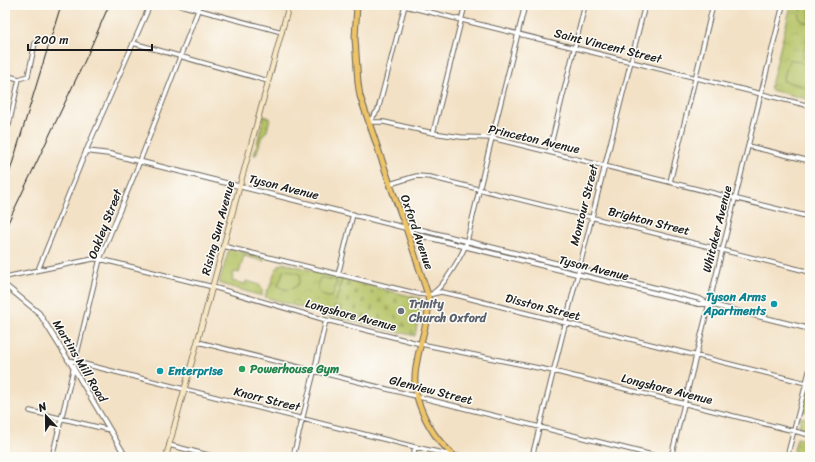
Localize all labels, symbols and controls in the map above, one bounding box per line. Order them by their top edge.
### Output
street label: Saint Vincent Street [552,22,665,70]
scale bar [28,26,152,52]
text: 200 m [34,29,68,51]
street label: Princeton Avenue [486,118,582,160]
street label: Montour Street [563,161,605,248]
street label: Tyson Avenue [247,168,321,206]
street label: Rising Sun Avenue [195,178,241,278]
street label: Whitaker Avenue [696,183,738,275]
street label: Oakley Street [82,185,129,262]
street label: Oxford Avenue [394,191,440,273]
street label: Brighton Street [606,200,692,242]
street label: Tyson Avenue [557,249,631,287]
place label: Tyson Arms Apartments [703,286,767,322]
street label: Disston Street [503,287,583,327]
street label: Longshore Avenue [303,292,399,338]
place label: Trinity Church Oxford [408,293,488,329]
marker: Tyson Arms Apartments [769,299,779,309]
marker: Trinity Church Oxford [396,306,406,316]
street label: Martins Mill Road [47,315,114,408]
place label: Powerhouse Gym [250,358,339,380]
place label: Enterprise [168,360,223,382]
marker: Powerhouse Gym [237,364,247,374]
marker: Enterprise [155,366,165,376]
street label: Longshore Avenue [619,367,715,411]
street label: Glenview Street [387,369,475,411]
street label: Knorr Street [231,380,304,418]
north arrow [26,396,66,436]
text: N [34,397,50,418]

